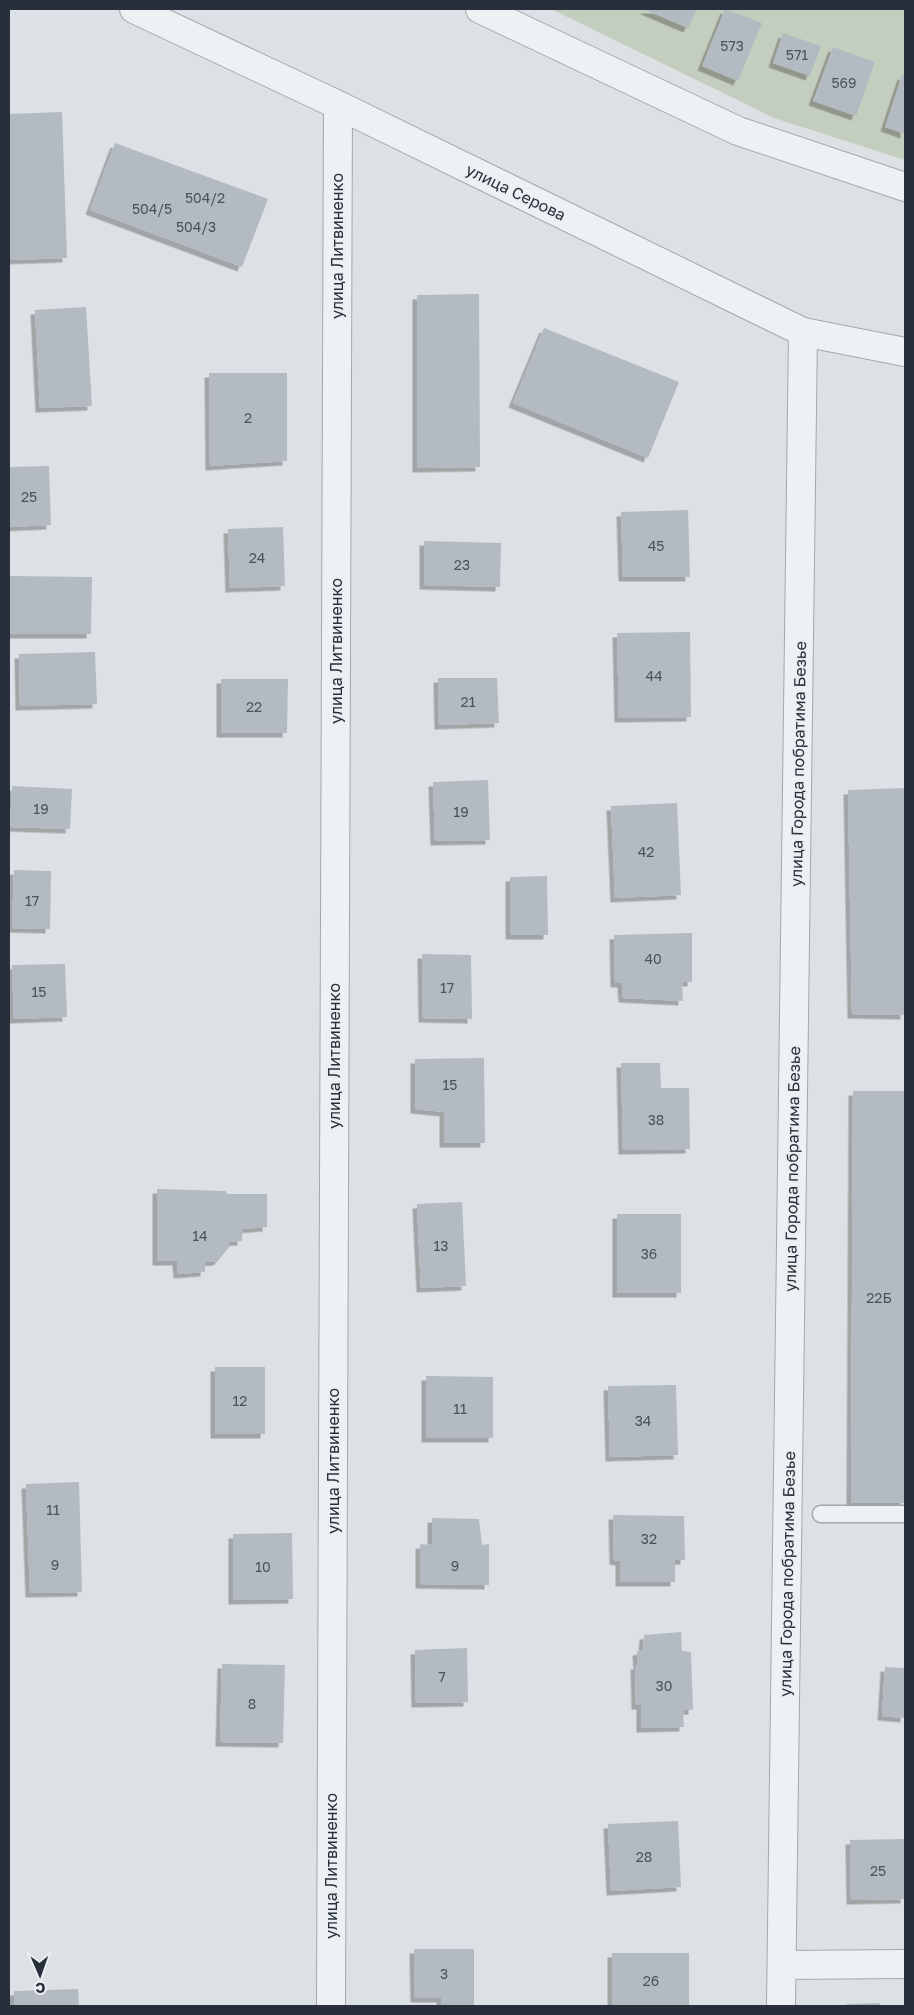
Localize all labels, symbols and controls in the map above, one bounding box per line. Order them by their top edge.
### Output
house number: 573 [720,37,744,54]
house number: 571 [786,46,808,63]
house number: 569 [831,74,857,91]
street label: улица Серова [463,159,569,225]
street label: улица Литвиненко [327,173,347,319]
house number: 504/2 [185,189,225,206]
house number: 504/5 [132,200,172,217]
house number: 504/3 [176,218,216,235]
house number: 2 [244,409,252,426]
house number: 25 [21,488,37,505]
house number: 45 [648,537,664,554]
house number: 24 [249,549,265,566]
house number: 23 [454,556,470,573]
street label: улица Литвиненко [326,578,346,724]
street label: улица Города побратима Безье [786,641,810,887]
house number: 44 [645,667,663,684]
house number: 21 [461,693,476,710]
house number: 22 [246,698,262,715]
house number: 19 [33,800,49,817]
house number: 19 [453,803,469,820]
house number: 42 [638,843,654,860]
house number: 17 [25,892,39,909]
house number: 40 [644,950,662,967]
house number: 17 [440,979,454,996]
house number: 15 [32,983,46,1000]
street label: улица Литвиненко [324,983,344,1129]
street label: улица Города побратима Безье [780,1046,804,1292]
house number: 15 [443,1076,457,1093]
house number: 38 [648,1111,664,1128]
house number: 14 [192,1227,208,1244]
house number: 13 [434,1237,448,1254]
house number: 36 [641,1245,657,1262]
house number: 22Б [866,1289,892,1306]
street label: улица Литвиненко [323,1388,343,1534]
house number: 12 [233,1392,247,1409]
house number: 11 [453,1400,467,1417]
house number: 34 [635,1412,651,1429]
street label: улица Города побратима Безье [775,1451,799,1697]
house number: 11 [46,1501,60,1518]
house number: 32 [641,1530,657,1547]
house number: 9 [51,1556,59,1573]
house number: 9 [451,1557,459,1574]
house number: 10 [255,1558,271,1575]
house number: 7 [438,1668,446,1685]
house number: 30 [656,1677,672,1694]
house number: 8 [248,1695,256,1712]
street label: улица Литвиненко [321,1793,341,1939]
house number: 28 [636,1848,652,1865]
house number: 25 [870,1862,886,1879]
north arrow [15,1950,65,2000]
house number: 3 [440,1965,448,1982]
house number: 26 [643,1972,659,1989]
text: С [35,1980,46,1997]

